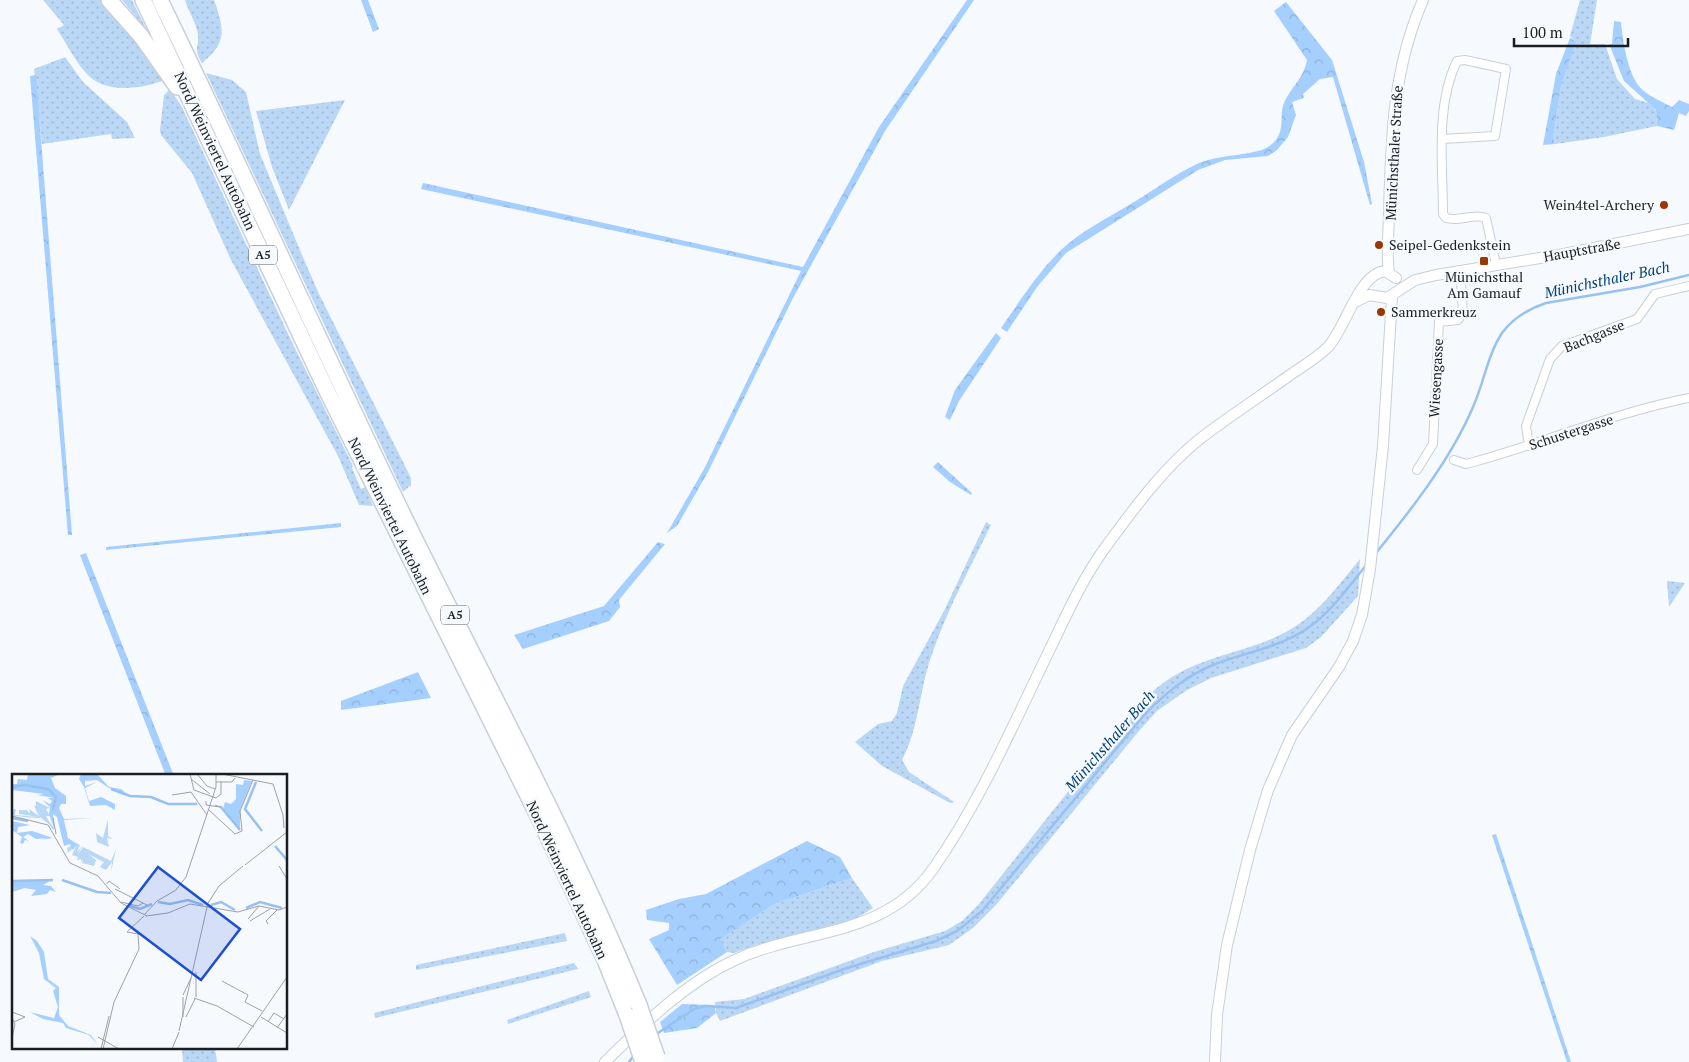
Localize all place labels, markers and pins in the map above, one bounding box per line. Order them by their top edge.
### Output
place label: Wein4tel-Archery [1544,195,1655,214]
marker: Wein4tel-Archery [1658,199,1670,211]
place label: Seipel-Gedenkstein [1389,235,1511,254]
marker: Seipel-Gedenkstein [1373,239,1385,251]
marker: Münichsthal Am Gamauf [1478,255,1490,267]
place label: Münichsthal Am Gamauf [1445,267,1523,302]
place label: Sammerkreuz [1391,302,1477,321]
marker: Sammerkreuz [1375,306,1387,318]

